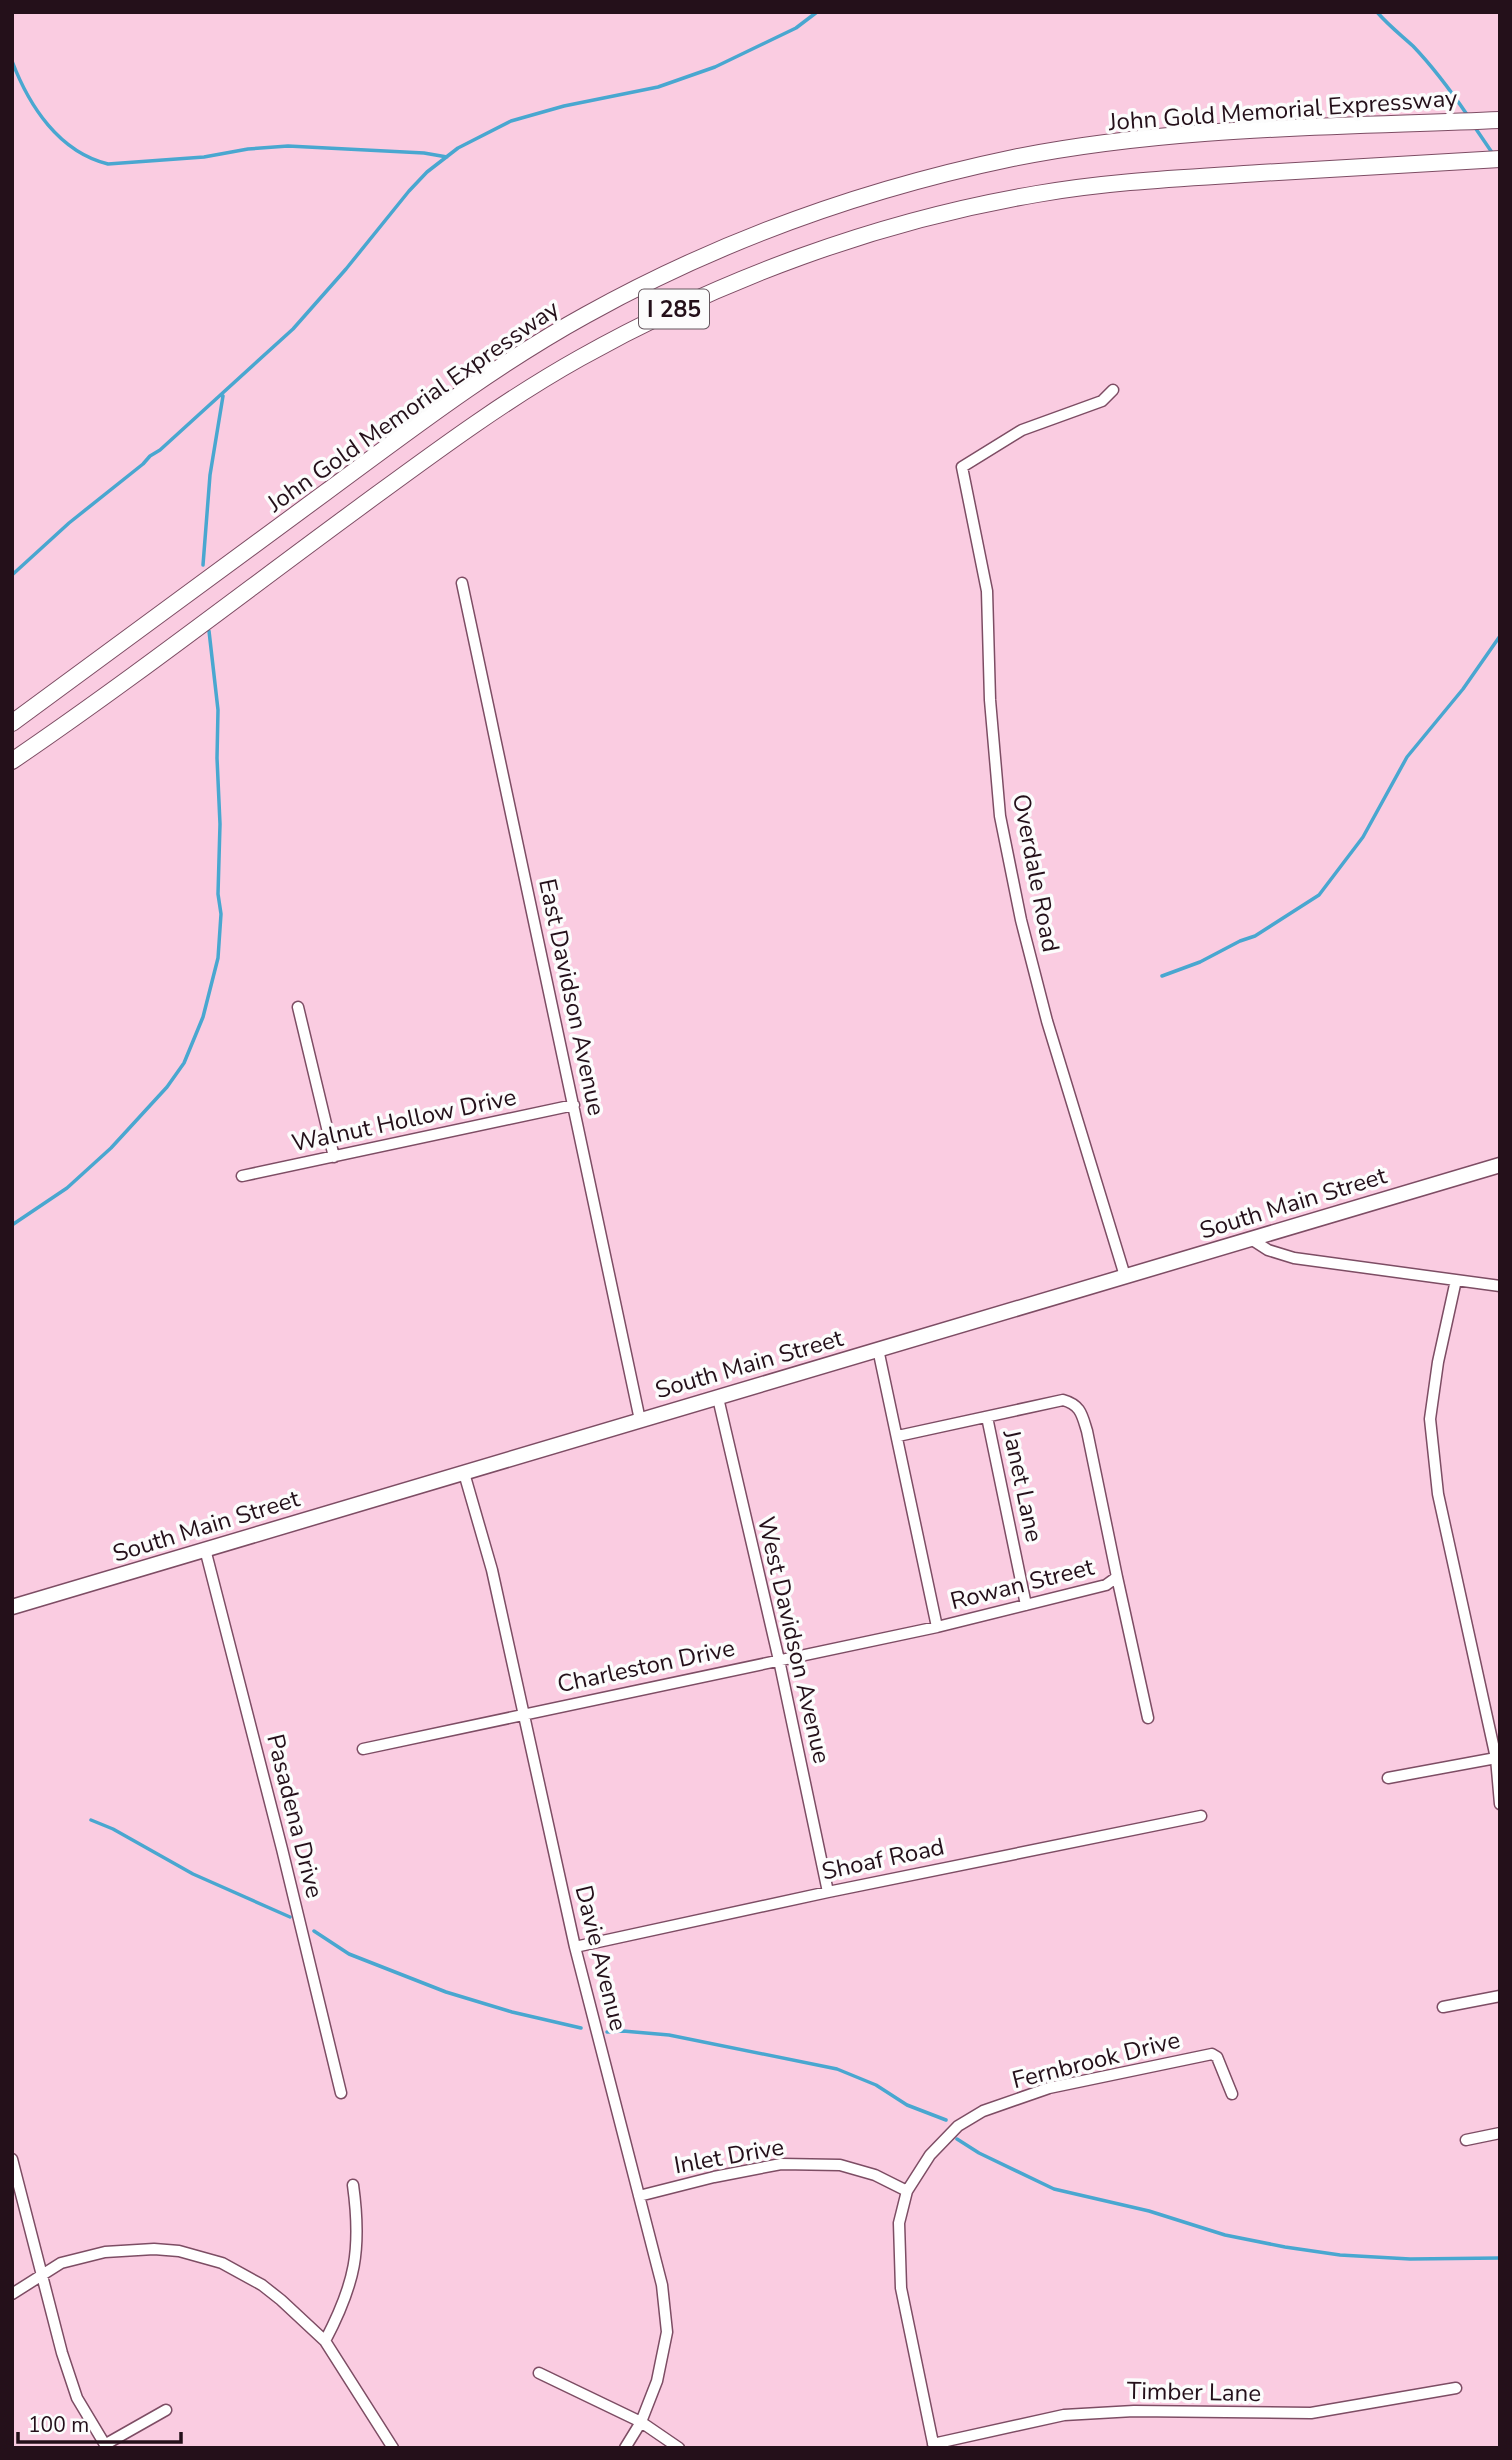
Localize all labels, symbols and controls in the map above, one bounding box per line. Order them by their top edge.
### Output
street label: John Gold Memorial Expressway [1107,82,1459,138]
road number: I 285 [639,290,709,328]
street label: John Gold Memorial Expressway [260,292,566,520]
street label: Overdale Road [1005,791,1067,955]
street label: East Davidson Avenue [531,876,613,1118]
street label: Walnut Hollow Drive [289,1081,519,1159]
street label: South Main Street [1196,1159,1391,1247]
street label: South Main Street [651,1322,847,1406]
street label: Janet Lane [995,1426,1050,1545]
street label: South Main Street [109,1482,304,1570]
street label: West Davidson Avenue [750,1513,838,1767]
street label: Rowan Street [947,1551,1098,1617]
street label: Charleston Drive [554,1632,738,1700]
street label: Pasadena Drive [259,1731,331,1901]
street label: Shoaf Road [819,1830,947,1888]
street label: Davie Avenue [567,1882,635,2034]
street label: Fernbrook Drive [1009,2024,1183,2096]
street label: Inlet Drive [672,2131,786,2181]
street label: Timber Lane [1127,2375,1261,2409]
scale bar [18,2400,180,2444]
text: 100 m [28,2411,89,2439]

